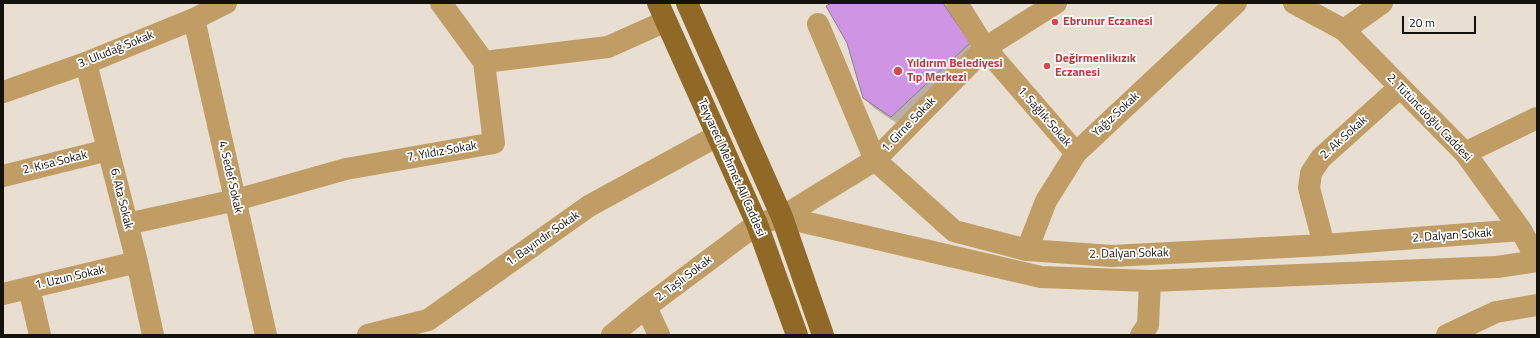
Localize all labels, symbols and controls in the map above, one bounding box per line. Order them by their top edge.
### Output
scale bar [1404,8,1478,34]
text: 20 m [1409,13,1435,32]
place label: Ebrunur Eczanesi [1063,15,1153,29]
marker: Ebrunur Eczanesi [1050,17,1060,27]
street label: 3. Uludağ Sokak [76,28,156,72]
place label: Değirmenlikızık Eczanesi [1055,52,1136,80]
place label: Yıldırım Belediyesi Tıp Merkezi [907,57,1003,85]
marker: Değirmenlikızık Eczanesi [1042,61,1052,71]
marker: Yıldırım Belediyesi Tıp Merkezi [892,65,904,77]
street label: 2. Tütüncüoğlu Caddesi [1384,71,1474,165]
street label: 1. Sağlık Sokak [1014,84,1074,150]
street label: Yağız Sokak [1090,90,1142,140]
street label: 1. Girne Sokak [879,94,939,156]
street label: Teyyareci Mehmet Ali Caddesi [694,97,768,239]
street label: 2. Ak Sokak [1318,113,1370,163]
street label: 4. Sedef Sokak [215,139,245,215]
street label: 7. Yıldız Sokak [406,139,478,165]
street label: 2. Kısa Sokak [21,148,89,178]
street label: 6. Ata Sokak [107,167,135,231]
street label: 1. Bayındır Sokak [504,208,582,270]
street label: 2. Dalyan Sokak [1412,226,1492,246]
street label: 2. Dalyan Sokak [1089,246,1169,262]
street label: 2. Taşlı Sokak [653,253,715,305]
street label: 1. Uzun Sokak [34,263,106,293]

